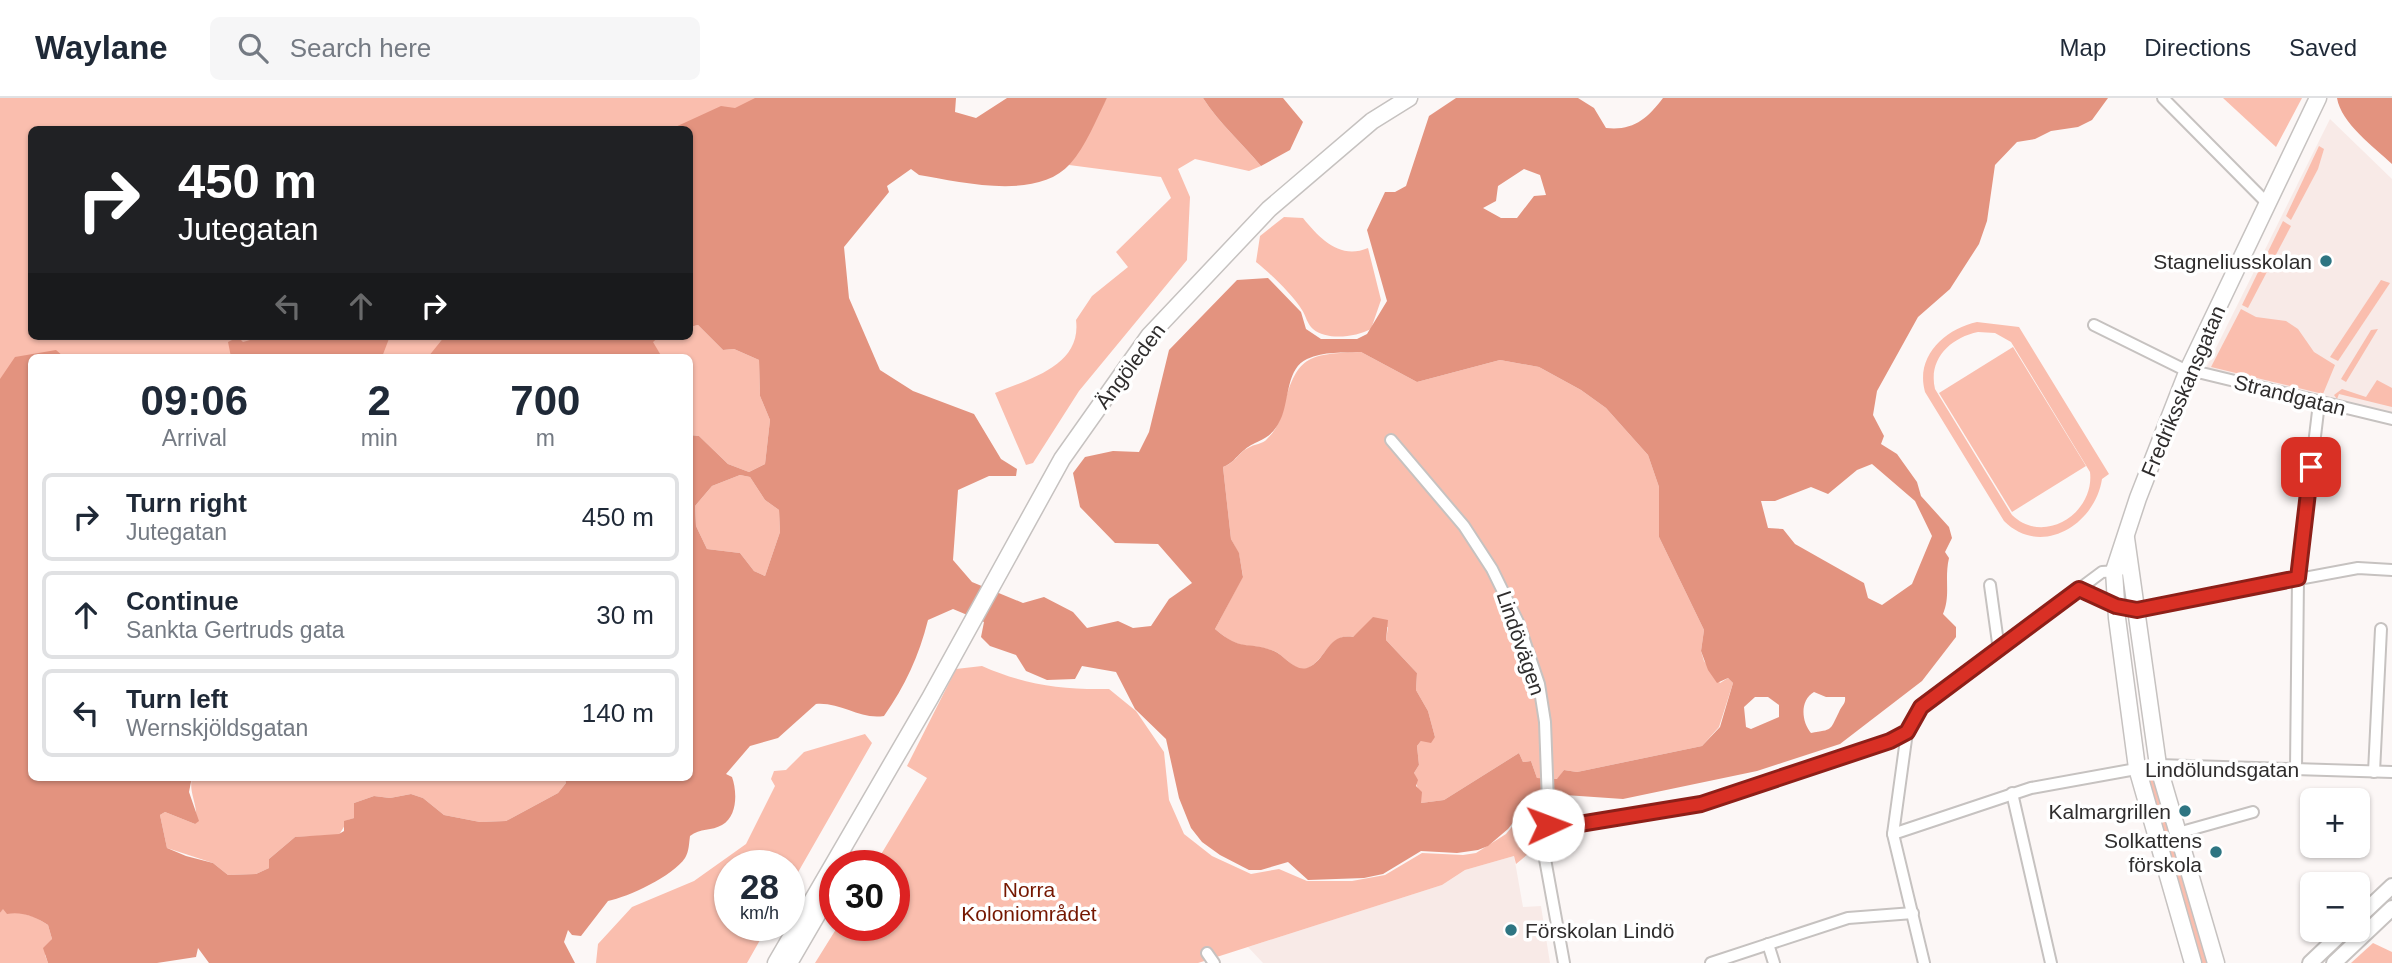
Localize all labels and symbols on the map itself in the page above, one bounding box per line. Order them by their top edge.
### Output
place label: Stagneliusskolan [2153,250,2312,273]
marker: Stagneliusskolan [2318,253,2334,269]
street label: Fredriksskansgatan [2137,302,2229,480]
street label: Ängöleden [1091,319,1169,413]
street label: Strandgatan [2232,370,2348,420]
pin [2281,437,2341,497]
street label: Lindövägen [1492,588,1550,698]
street label: Lindölundsgatan [2145,758,2299,781]
position arrow [1511,788,1585,862]
place label: Kalmargrillen [2048,800,2171,823]
marker: Kalmargrillen [2177,803,2193,819]
place label: Solkattens förskola [2104,829,2202,876]
marker: Solkattens förskola [2208,844,2224,860]
speed limit sign: 30 [819,850,910,941]
park label: Norra Koloniområdet [961,878,1097,925]
place label: Förskolan Lindö [1525,919,1674,942]
marker: Förskolan Lindö [1503,922,1519,938]

